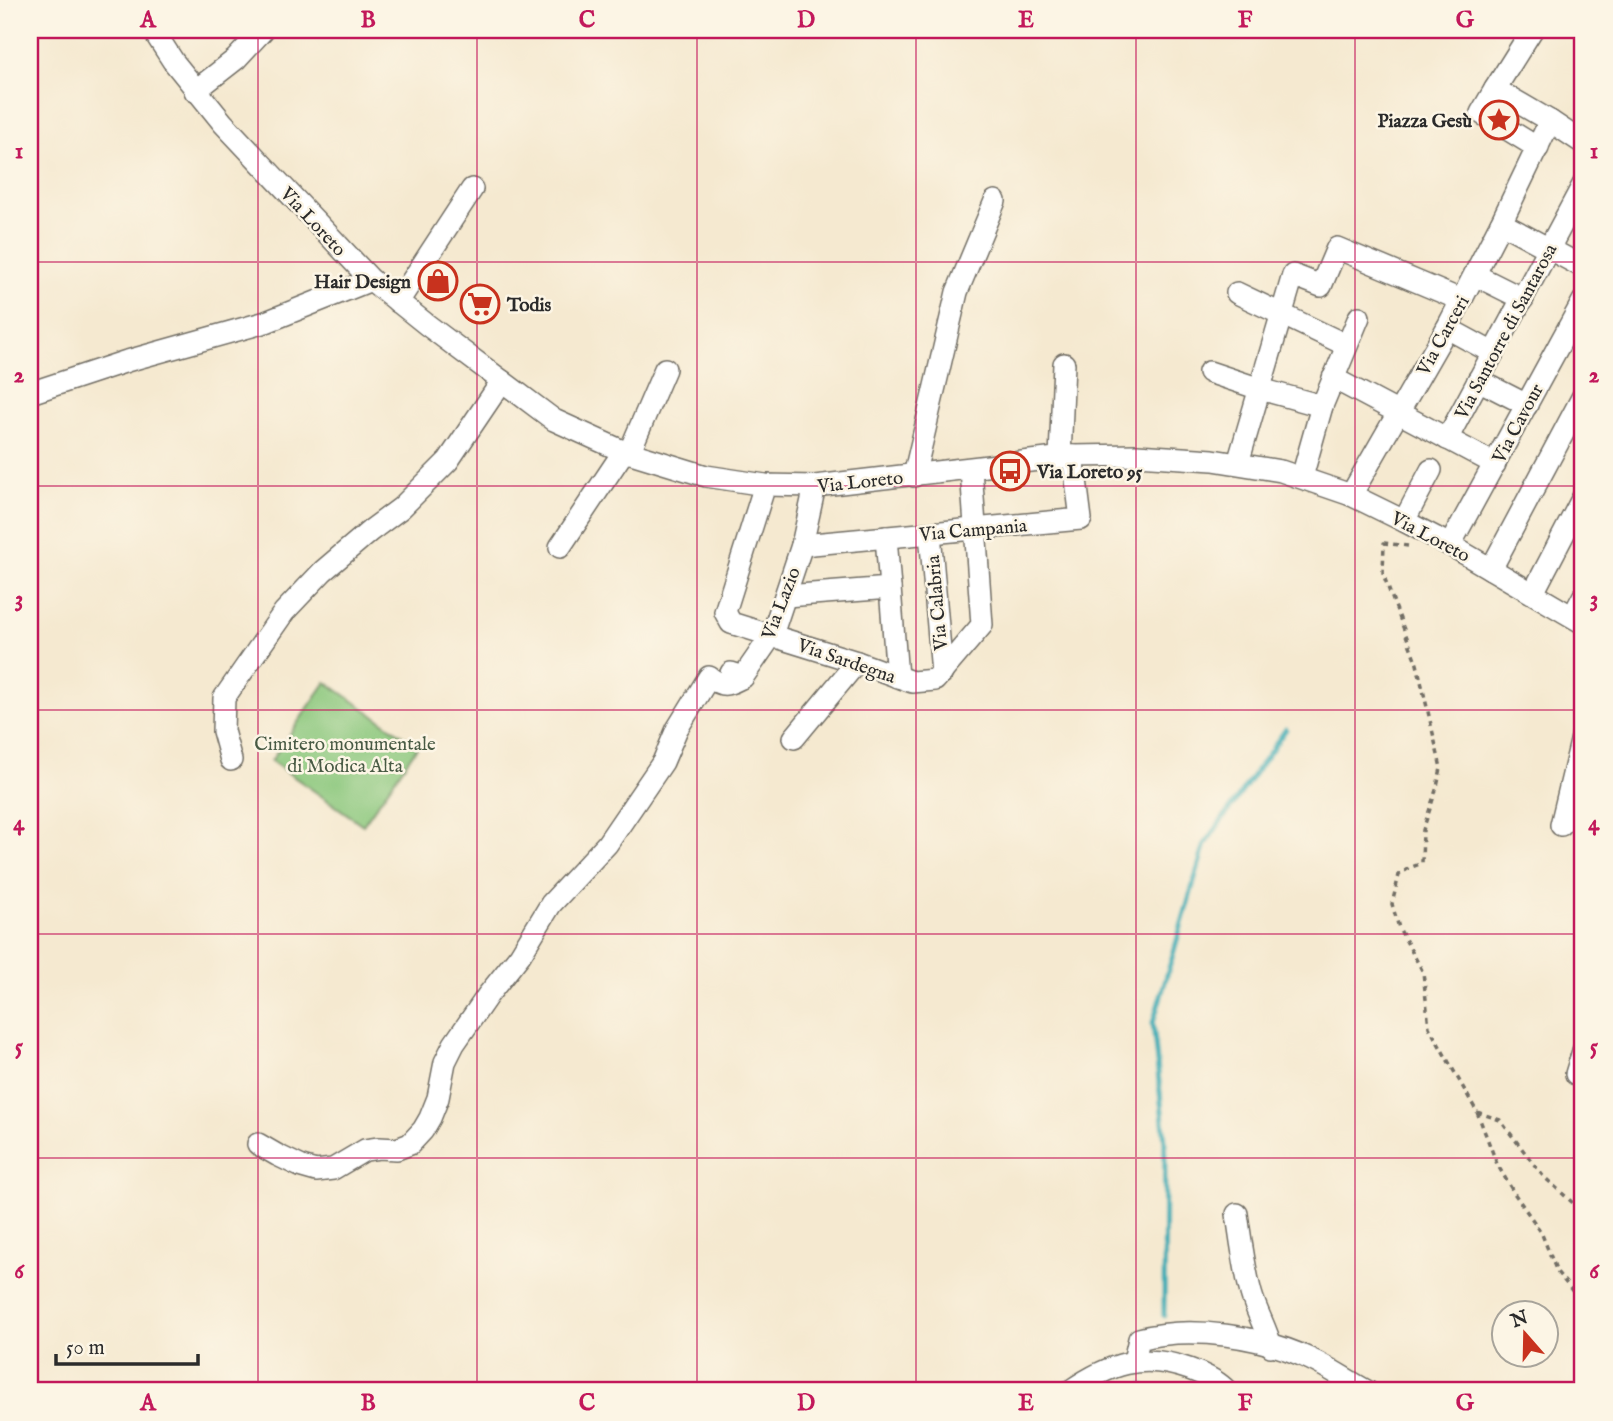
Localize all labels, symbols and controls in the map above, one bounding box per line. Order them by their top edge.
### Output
text: A [139,6,157,35]
text: B [360,6,376,35]
text: C [579,6,596,35]
text: D [797,6,815,35]
text: E [1018,6,1034,35]
text: F [1238,6,1253,35]
text: G [1456,6,1475,35]
place icon: Piazza Gesù [1478,99,1520,141]
place label: Piazza Gesù [1377,110,1472,134]
text: 1 [15,137,23,166]
text: 1 [1590,137,1598,166]
street label: Via Loreto [274,182,351,262]
street label: Via Santorre di Santarosa [1450,239,1564,425]
shop icon: Hair Design [417,260,459,302]
place label: Hair Design [314,271,411,295]
supermarket icon: Todis [459,283,501,325]
street label: Via Carceri [1412,292,1475,381]
place label: Todis [506,294,552,318]
text: 2 [14,361,25,390]
text: 2 [1589,361,1600,390]
street label: Via Cavour [1487,380,1550,469]
bus stop icon: Via Loreto 95 [989,450,1031,492]
place label: Via Loreto 95 [1036,461,1143,485]
street label: Via Loreto [815,467,904,500]
street label: Via Loreto [1386,506,1474,569]
street label: Via Campania [917,514,1029,548]
street label: Via Calabria [922,553,954,652]
street label: Via Lazio [757,564,807,644]
text: 3 [15,585,23,614]
text: 3 [1590,585,1598,614]
street label: Via Sardegna [793,634,899,690]
park label: Cimitero monumentale di Modica Alta [254,733,436,779]
text: 4 [13,809,25,838]
text: 4 [1588,809,1600,838]
text: 5 [15,1033,24,1062]
text: 5 [1590,1033,1599,1062]
text: 6 [14,1257,25,1286]
text: 6 [1589,1257,1600,1286]
north arrow [1490,1298,1560,1368]
text: N [1507,1306,1532,1334]
scale bar [56,1323,198,1367]
text: 50 m [66,1335,105,1362]
text: A [139,1389,157,1418]
text: B [360,1389,376,1418]
text: C [579,1389,596,1418]
text: D [797,1389,815,1418]
text: E [1018,1389,1034,1418]
text: F [1238,1389,1253,1418]
text: G [1456,1389,1475,1418]

